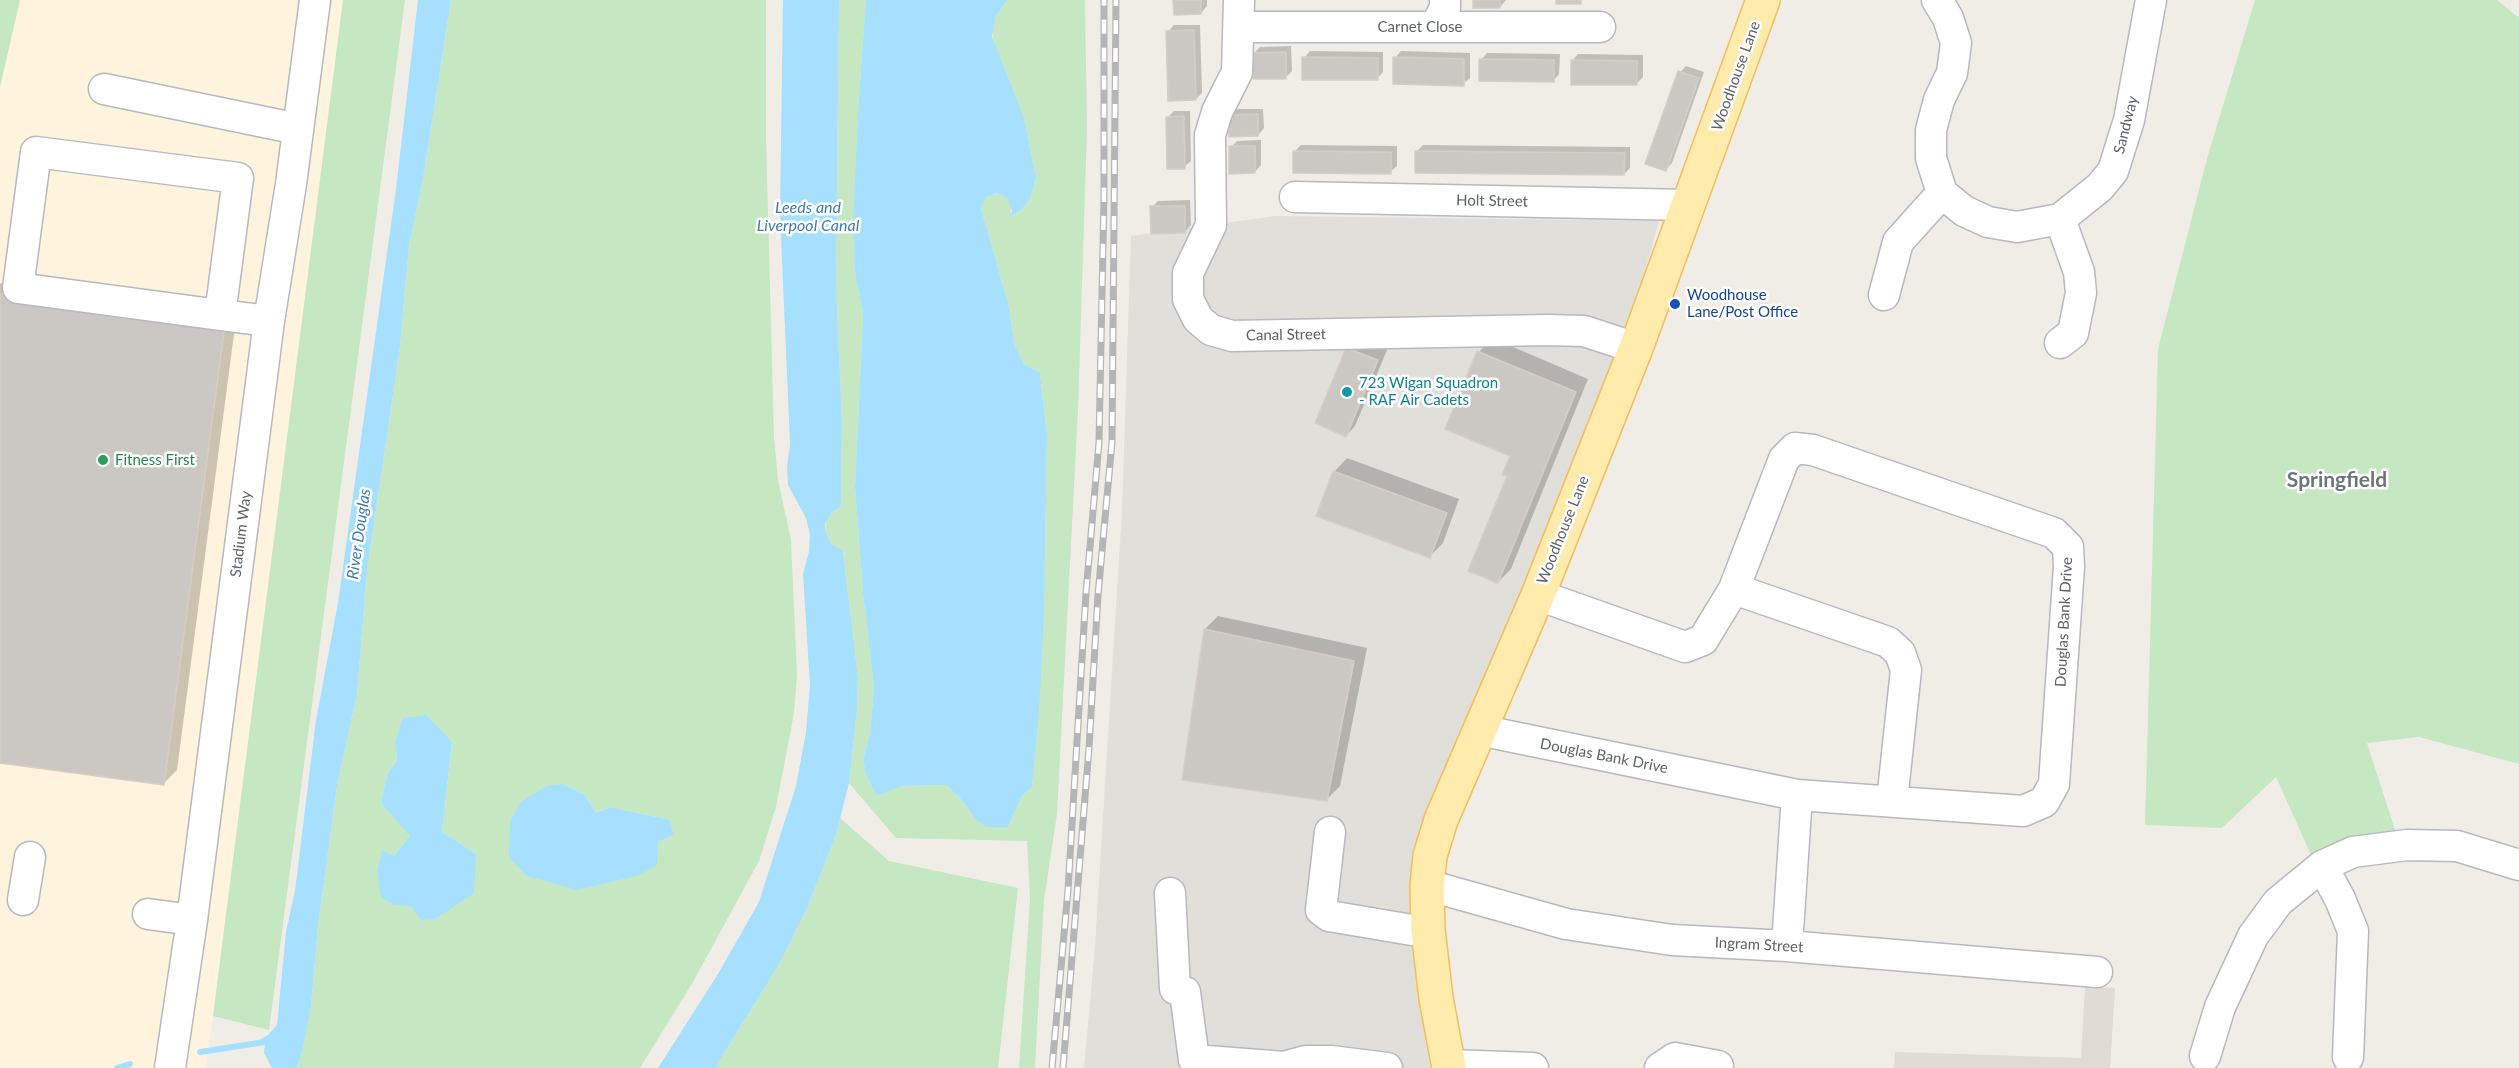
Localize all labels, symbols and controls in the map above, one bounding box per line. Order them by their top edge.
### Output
street label: Carnet Close [1378,18,1462,36]
street label: Woodhouse Lane [1708,19,1764,133]
street label: Sandway [2110,94,2142,156]
street label: Holt Street [1456,191,1528,211]
water label: Leeds and Liverpool Canal [757,198,859,236]
place label: Woodhouse Lane/Post Office [1687,286,1798,321]
marker: Woodhouse Lane/Post Office [1668,297,1682,311]
street label: Canal Street [1246,325,1326,345]
place label: 723 Wigan Squadron - RAF Air Cadets [1359,374,1498,409]
marker: 723 Wigan Squadron - RAF Air Cadets [1340,385,1354,399]
place label: Fitness First [115,451,195,469]
marker: Fitness First [96,453,110,467]
district label: Springfield [2287,467,2387,493]
street label: Woodhouse Lane [1533,473,1593,587]
water label: River Douglas [343,487,375,581]
street label: Stadium Way [227,490,255,578]
street label: Douglas Bank Drive [2052,557,2076,687]
street label: Douglas Bank Drive [1539,735,1669,777]
street label: Ingram Street [1714,934,1804,956]

